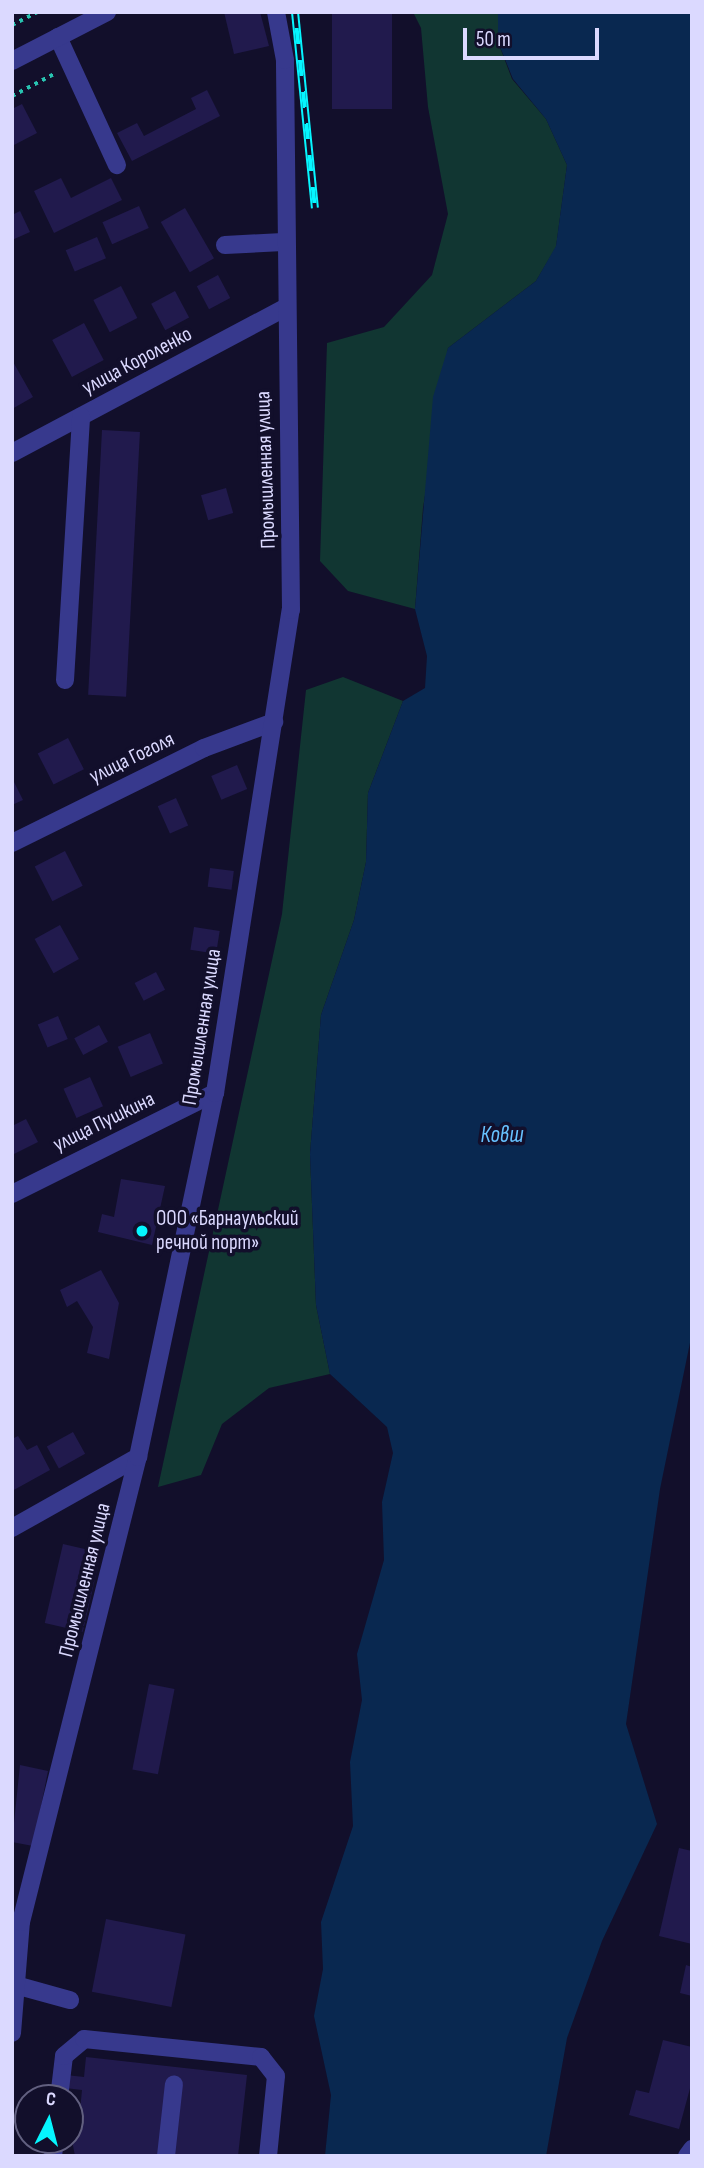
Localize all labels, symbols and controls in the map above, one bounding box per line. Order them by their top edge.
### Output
scale bar [466,14,602,58]
text: 50 m [476,27,511,52]
street label: улица Короленко [78,322,196,400]
street label: Промышленная улица [251,391,281,549]
street label: улица Гоголя [85,727,179,789]
street label: Промышленная улица [177,947,227,1107]
street label: улица Пушкина [49,1087,159,1157]
water label: Ковш [481,1121,523,1149]
place label: ООО «Барнаульский речной порт» [156,1206,299,1256]
marker: ООО «Барнаульский речной порт» [134,1223,150,1239]
street label: Промышленная улица [54,1500,116,1660]
north arrow [14,2084,84,2154]
text: С [45,2088,57,2112]

